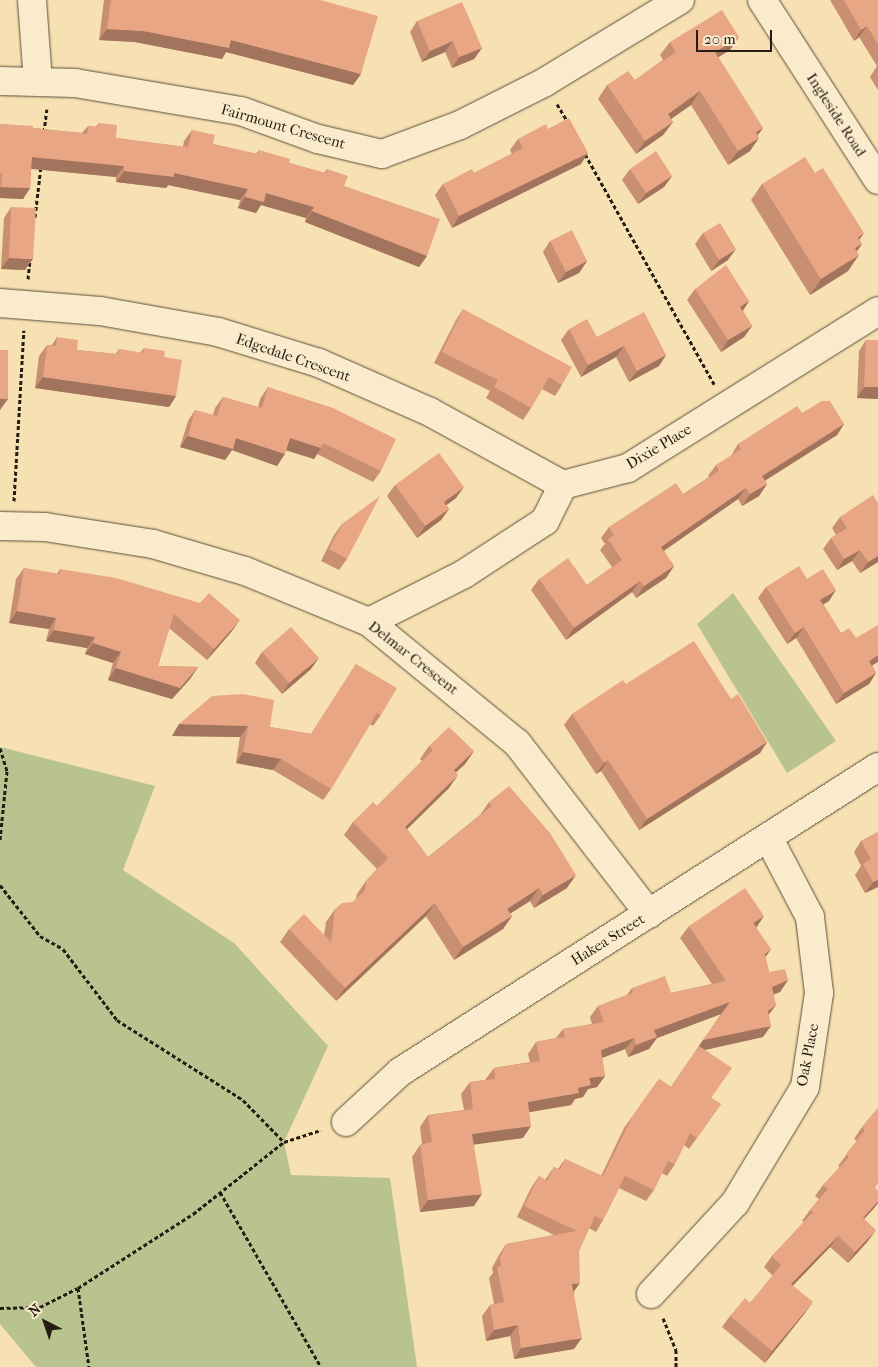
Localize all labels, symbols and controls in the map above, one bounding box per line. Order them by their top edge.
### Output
scale bar [698,20,774,52]
text: 20 m [704,30,736,48]
street label: Ingleside Road [802,70,870,160]
street label: Fairmount Crescent [219,101,347,153]
street label: Edgedale Crescent [233,330,353,386]
street label: Dixie Place [623,421,695,473]
street label: Delmar Crescent [364,617,462,699]
street label: Hakea Street [568,910,648,970]
street label: Oak Place [793,1022,823,1088]
north arrow [20,1297,70,1347]
text: N [25,1300,44,1320]

